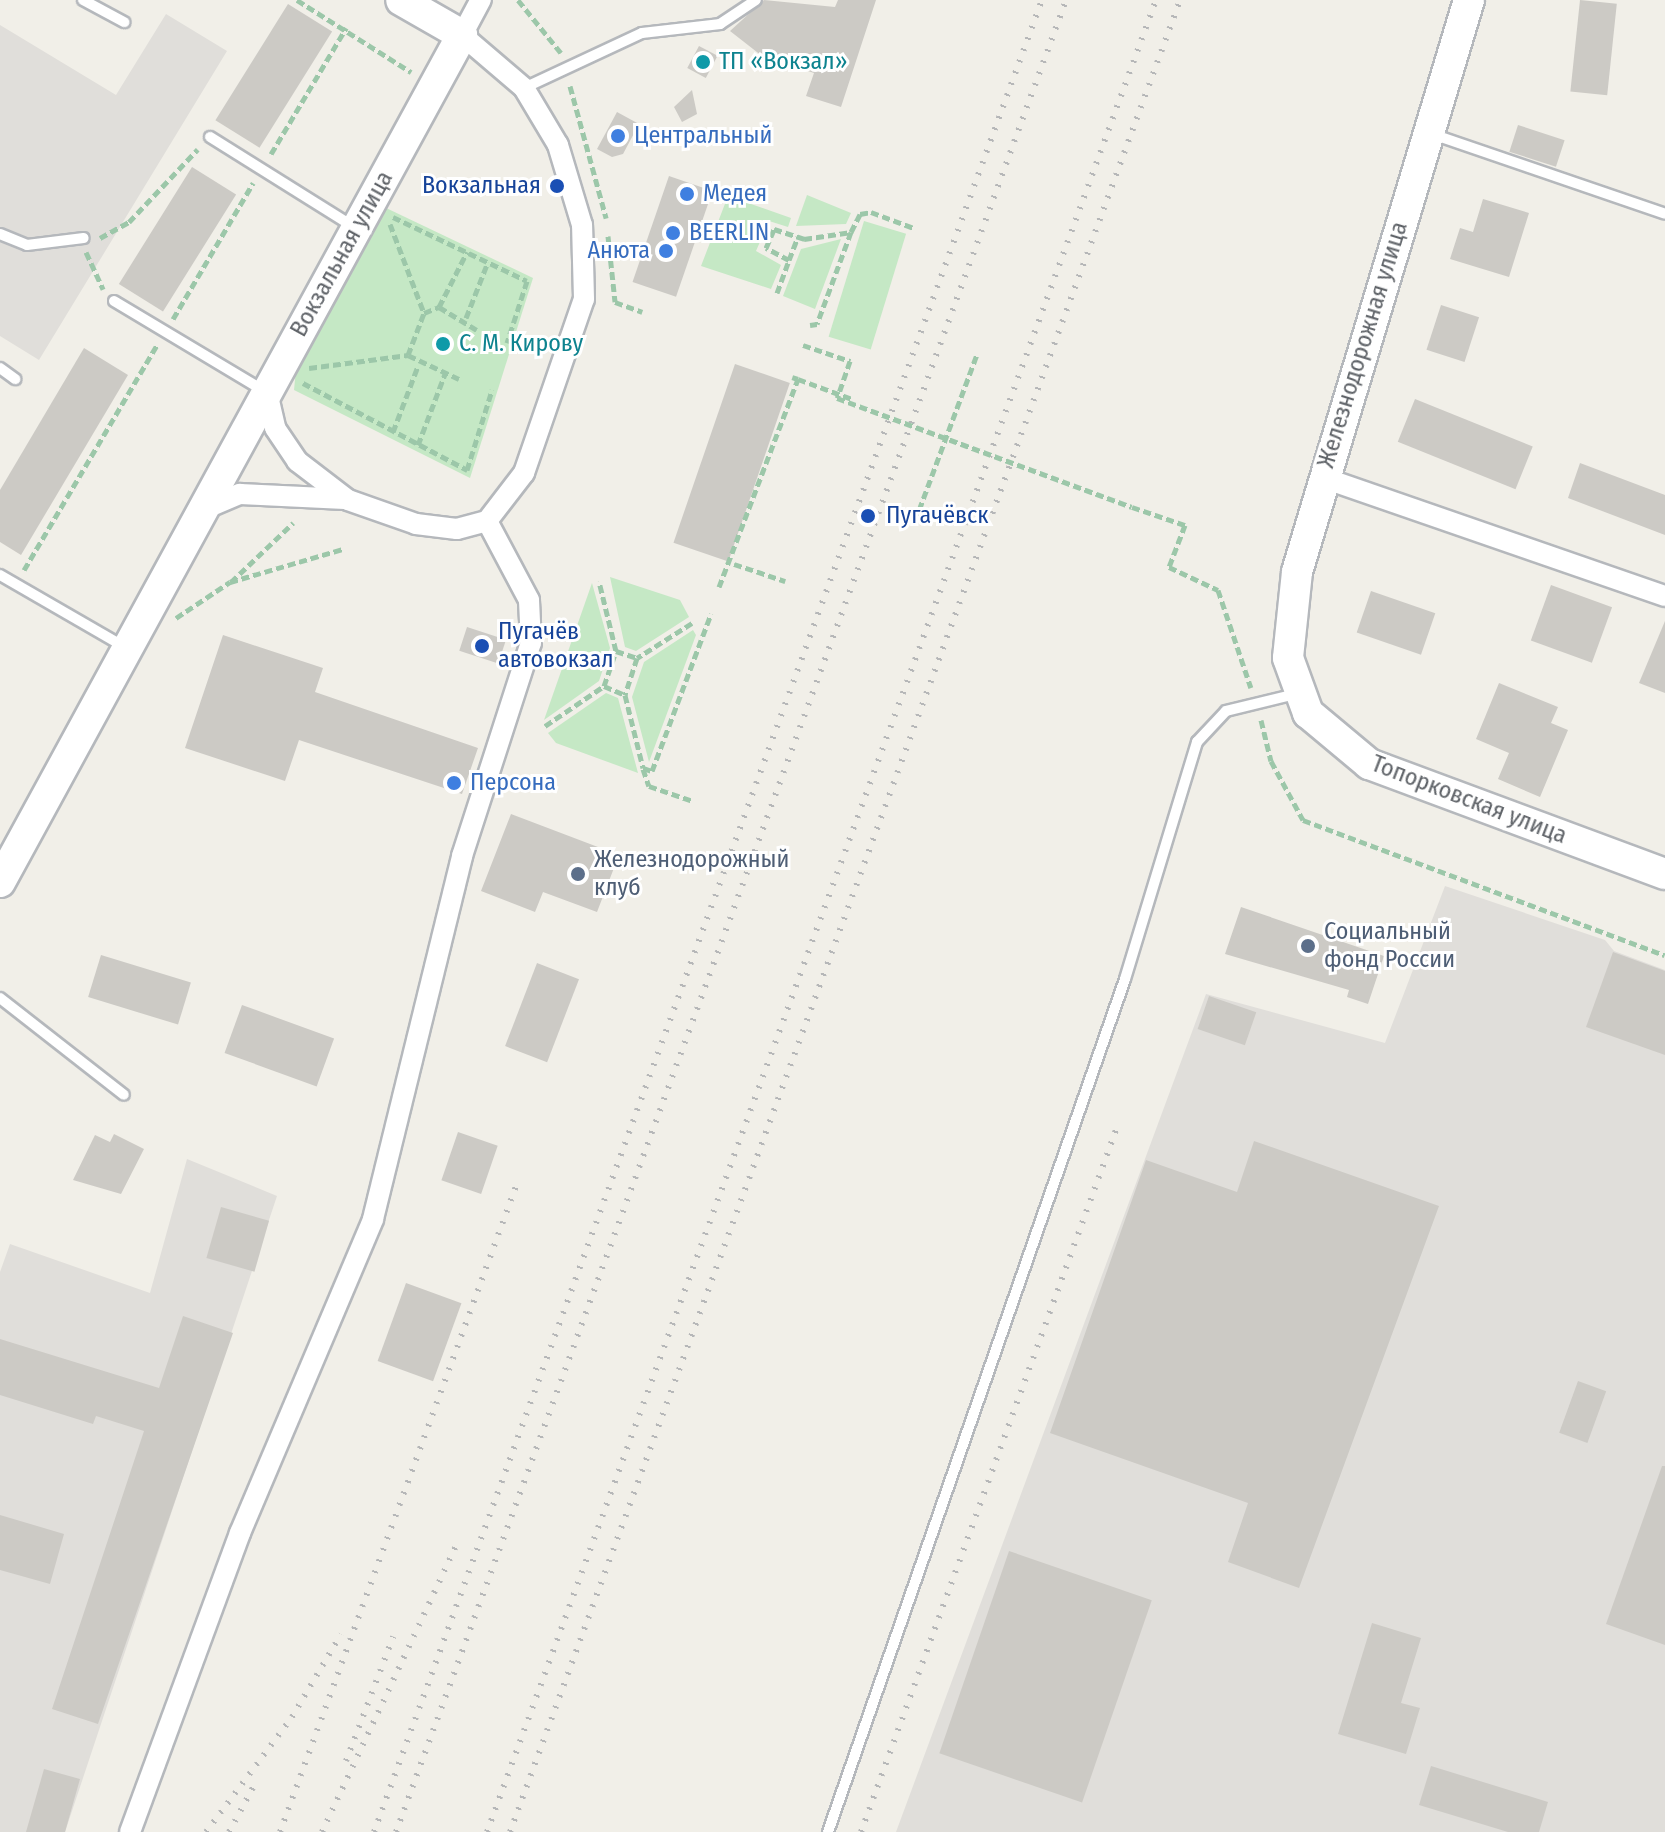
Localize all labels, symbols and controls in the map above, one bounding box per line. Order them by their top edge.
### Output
place label: ТП «Вокзал» [719,48,847,76]
marker: ТП «Вокзал» [694,53,712,71]
place label: Центральный [634,122,772,150]
marker: Центральный [609,127,627,145]
street label: Вокзальная улица [285,166,399,342]
place label: Вокзальная [422,172,541,200]
marker: Вокзальная [548,177,566,195]
place label: Медея [703,180,767,208]
marker: Медея [678,185,696,203]
street label: Железнодорожная улица [1312,218,1414,472]
place label: BEERLIN [689,219,769,247]
marker: BEERLIN [664,224,682,242]
place label: Анюта [587,237,650,265]
marker: Анюта [657,242,675,260]
place label: С. М. Кирову [459,330,583,358]
marker: С. М. Кирову [434,335,452,353]
place label: Пугачёвск [886,502,989,530]
marker: Пугачёвск [857,505,879,527]
place label: Пугачёв автовокзал [498,618,613,674]
marker: Пугачёв автовокзал [473,637,491,655]
street label: Топорковская улица [1367,750,1571,850]
place label: Персона [470,769,556,797]
marker: Персона [445,774,463,792]
place label: Железнодорожный клуб [594,846,789,902]
marker: Железнодорожный клуб [569,865,587,883]
place label: Социальный фонд России [1324,918,1455,974]
marker: Социальный фонд России [1299,937,1317,955]

